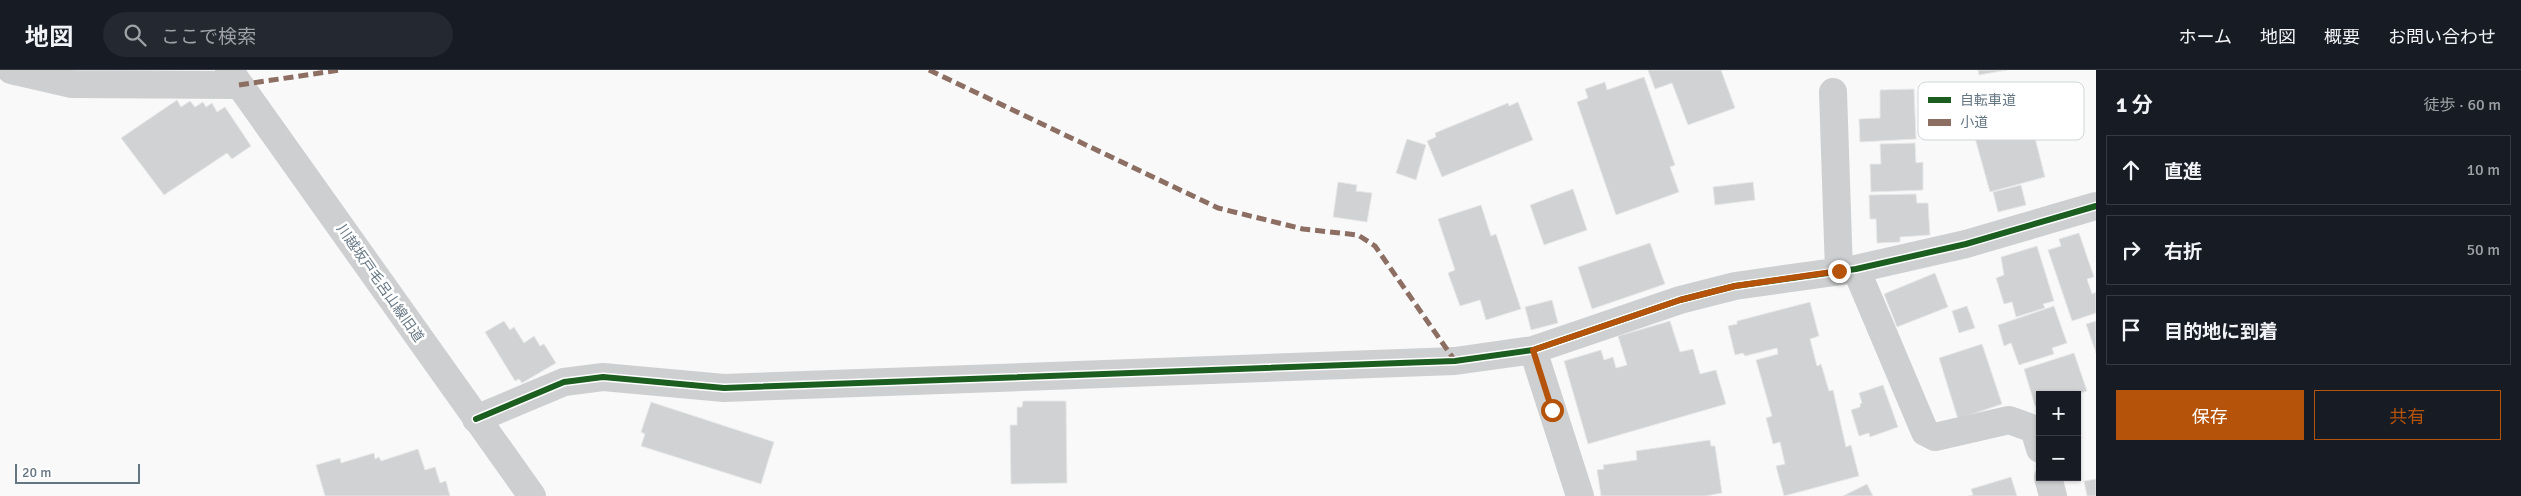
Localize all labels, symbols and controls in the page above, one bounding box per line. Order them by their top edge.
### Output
search box [103,12,453,57]
icon: search [121,21,149,49]
text: 地図 [25,22,73,52]
text: ここで検索 [161,25,256,49]
text: ホーム [2179,26,2232,48]
text: 地図 [2260,26,2296,48]
text: 概要 [2324,26,2360,48]
text: お問い合わせ [2388,26,2496,48]
legend [1918,82,2084,140]
text: 自転車道 [1960,92,2016,109]
text: 1 分 [2116,92,2153,118]
text: 徒歩 · 60 m [2424,95,2501,115]
text: 小道 [1960,114,1988,131]
icon: ahead [2117,156,2145,184]
text: 直進 [2164,160,2202,184]
text: 10 m [2466,160,2500,180]
street label: 川越坂戸毛呂山線旧道 [333,221,427,345]
icon: right [2117,236,2145,264]
text: 右折 [2164,240,2202,264]
text: 50 m [2466,240,2500,260]
route end [1828,260,1851,283]
icon: arrive [2117,316,2145,344]
text: 目的地に到着 [2164,320,2278,344]
button: 保存 [2116,390,2304,440]
button: 共有 [2314,390,2501,440]
map controls [2036,391,2081,481]
button: + [2036,391,2081,436]
route start [1541,399,1564,422]
button: − [2036,436,2081,481]
scale bar [15,461,140,484]
text: 20 m [22,464,51,481]

